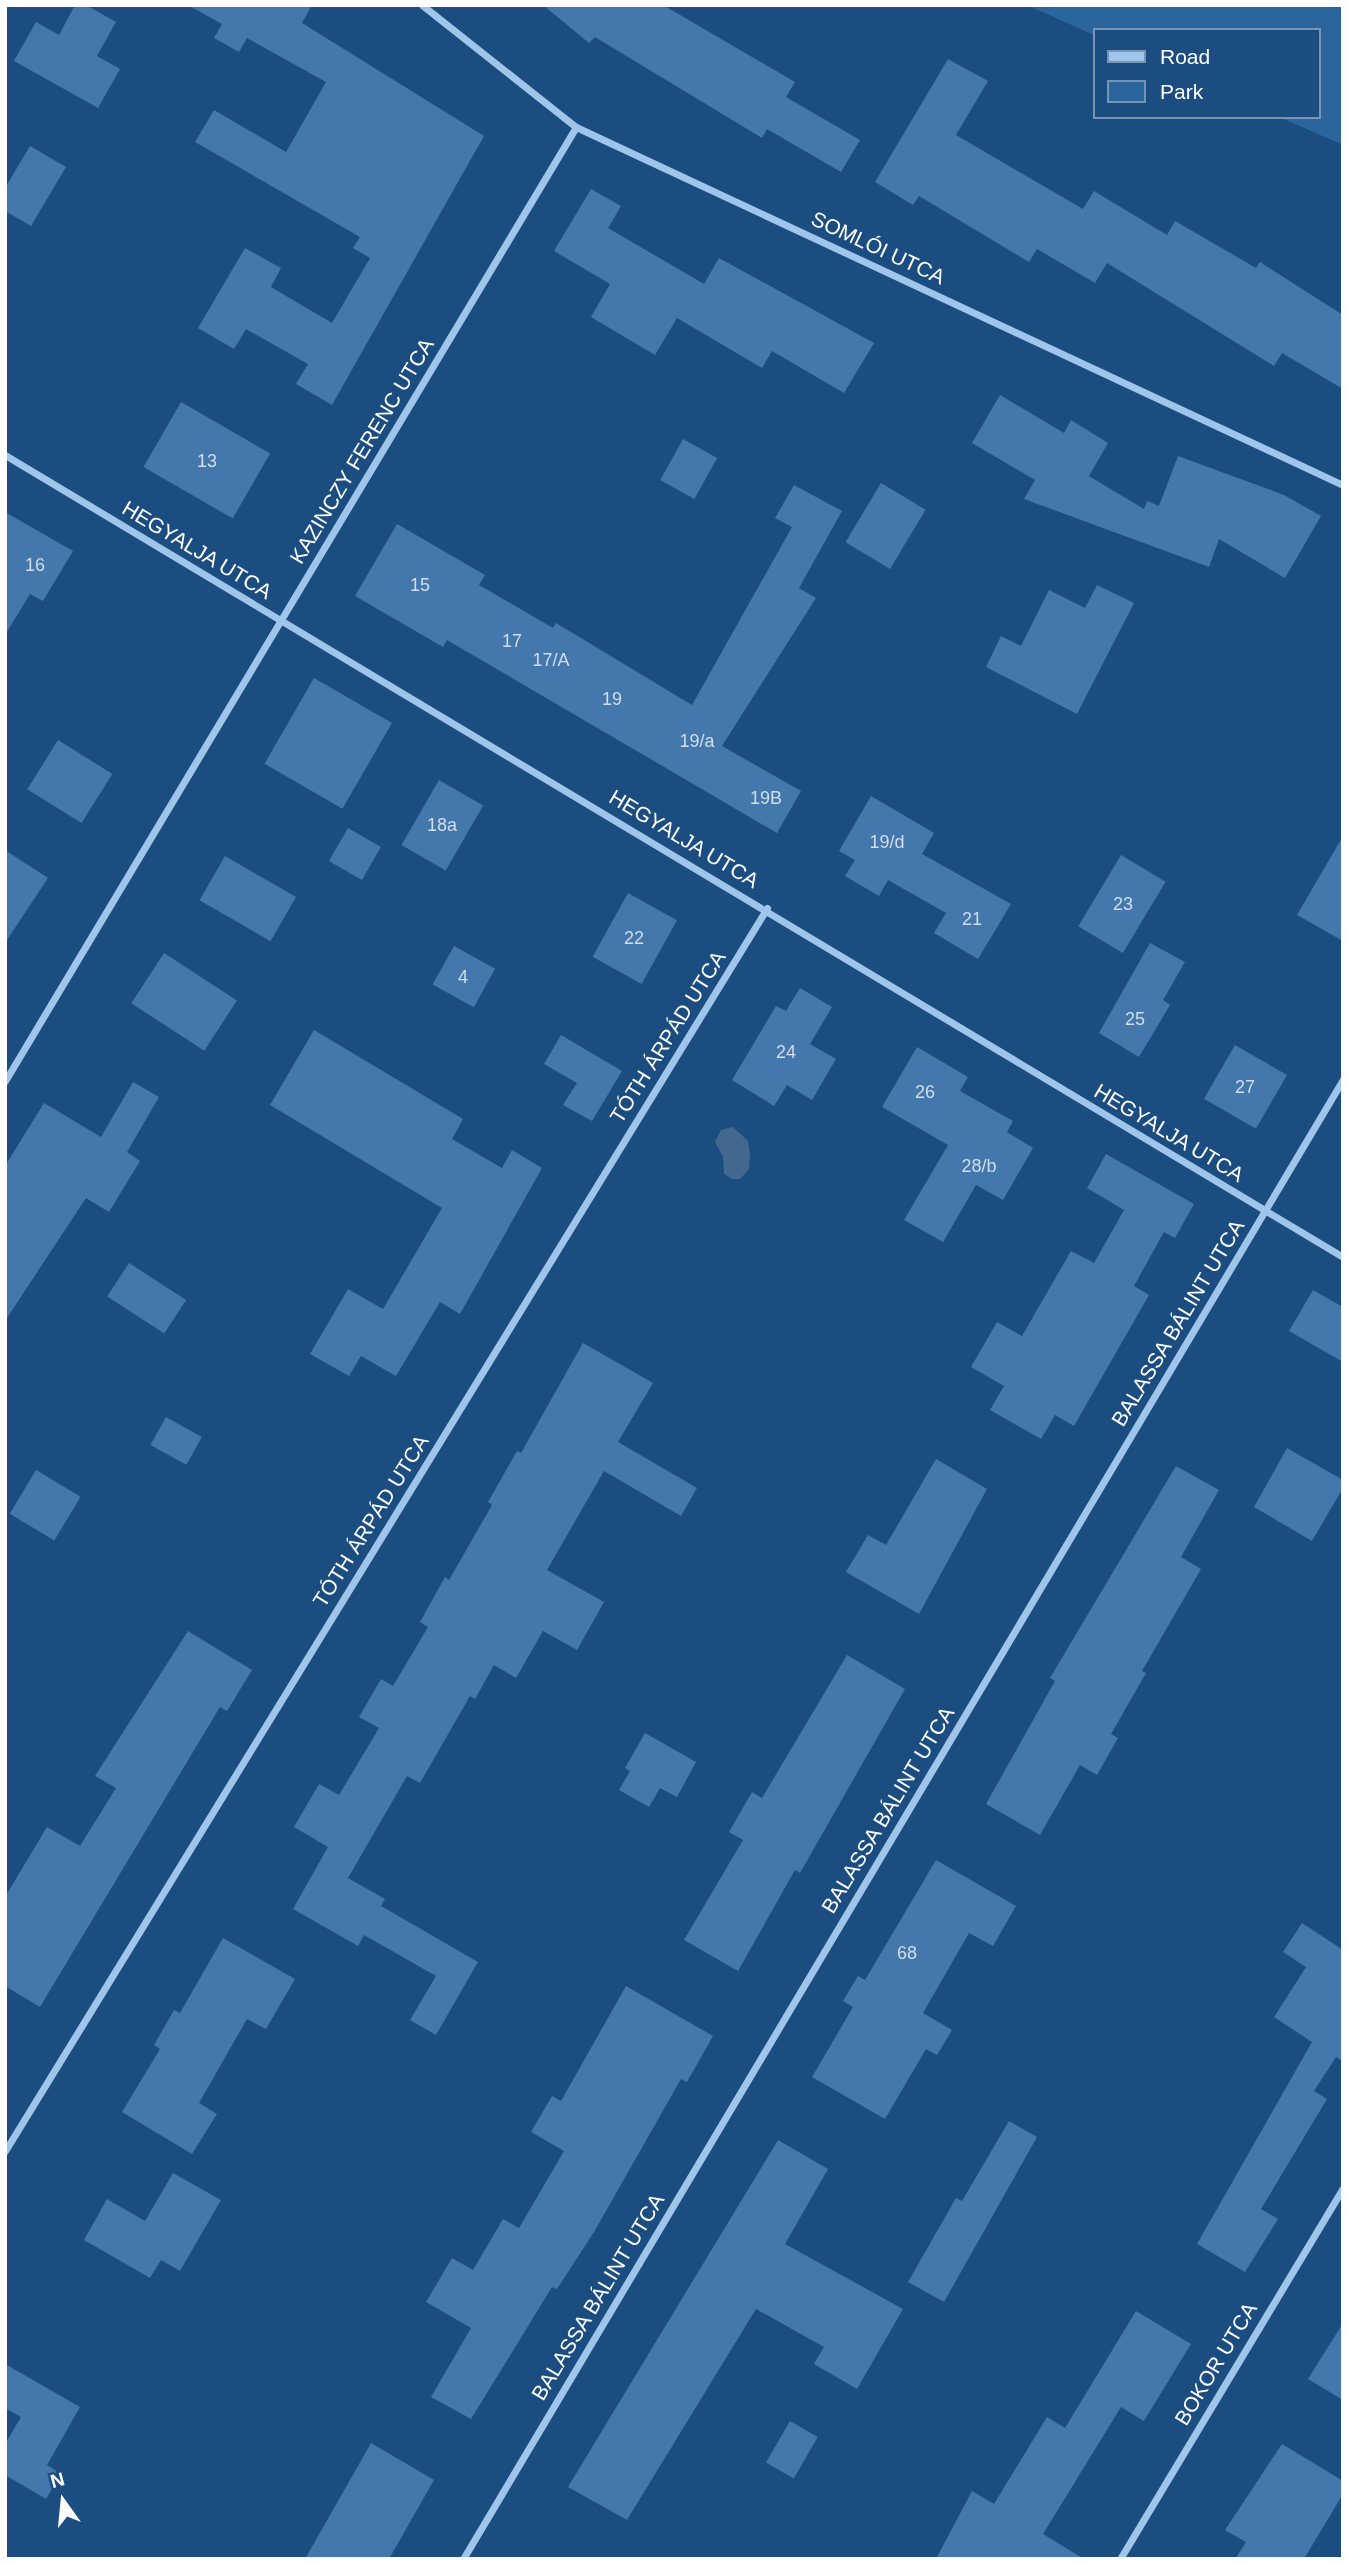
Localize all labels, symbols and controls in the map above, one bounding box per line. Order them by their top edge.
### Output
legend [1092,28,1320,119]
text: Road [1160,45,1210,68]
text: Park [1160,80,1203,103]
street label: SOMLÓI UTCA [807,206,949,290]
street label: KAZINCZY FERENC UTCA [284,334,440,568]
house number: 13 [197,450,217,472]
street label: HEGYALJA UTCA [117,495,277,605]
house number: 16 [25,554,45,576]
house number: 15 [410,574,430,596]
house number: 17 [502,630,522,652]
house number: 17/A [532,649,570,671]
house number: 19 [602,688,622,710]
house number: 19/a [679,730,715,752]
street label: HEGYALJA UTCA [604,784,764,894]
house number: 19B [750,787,782,809]
house number: 18a [427,814,457,836]
house number: 19/d [869,831,905,853]
house number: 23 [1113,893,1133,915]
house number: 21 [962,908,982,930]
house number: 22 [624,927,644,949]
street label: TÓTH ÁRPÁD UTCA [605,946,731,1128]
house number: 4 [458,966,468,988]
house number: 25 [1125,1008,1145,1030]
house number: 24 [776,1041,796,1063]
house number: 27 [1235,1076,1255,1098]
street label: HEGYALJA UTCA [1089,1078,1249,1188]
house number: 26 [915,1081,935,1103]
house number: 28/b [961,1155,997,1177]
street label: BALASSA BÁLINT UTCA [1106,1214,1250,1432]
street label: TÓTH ÁRPÁD UTCA [308,1430,434,1612]
street label: BALASSA BÁLINT UTCA [816,1701,960,1919]
house number: 68 [897,1942,917,1964]
street label: BALASSA BÁLINT UTCA [526,2188,670,2406]
street label: BOKOR UTCA [1169,2298,1263,2430]
north arrow [28,2466,98,2536]
text: N [48,2468,67,2492]

